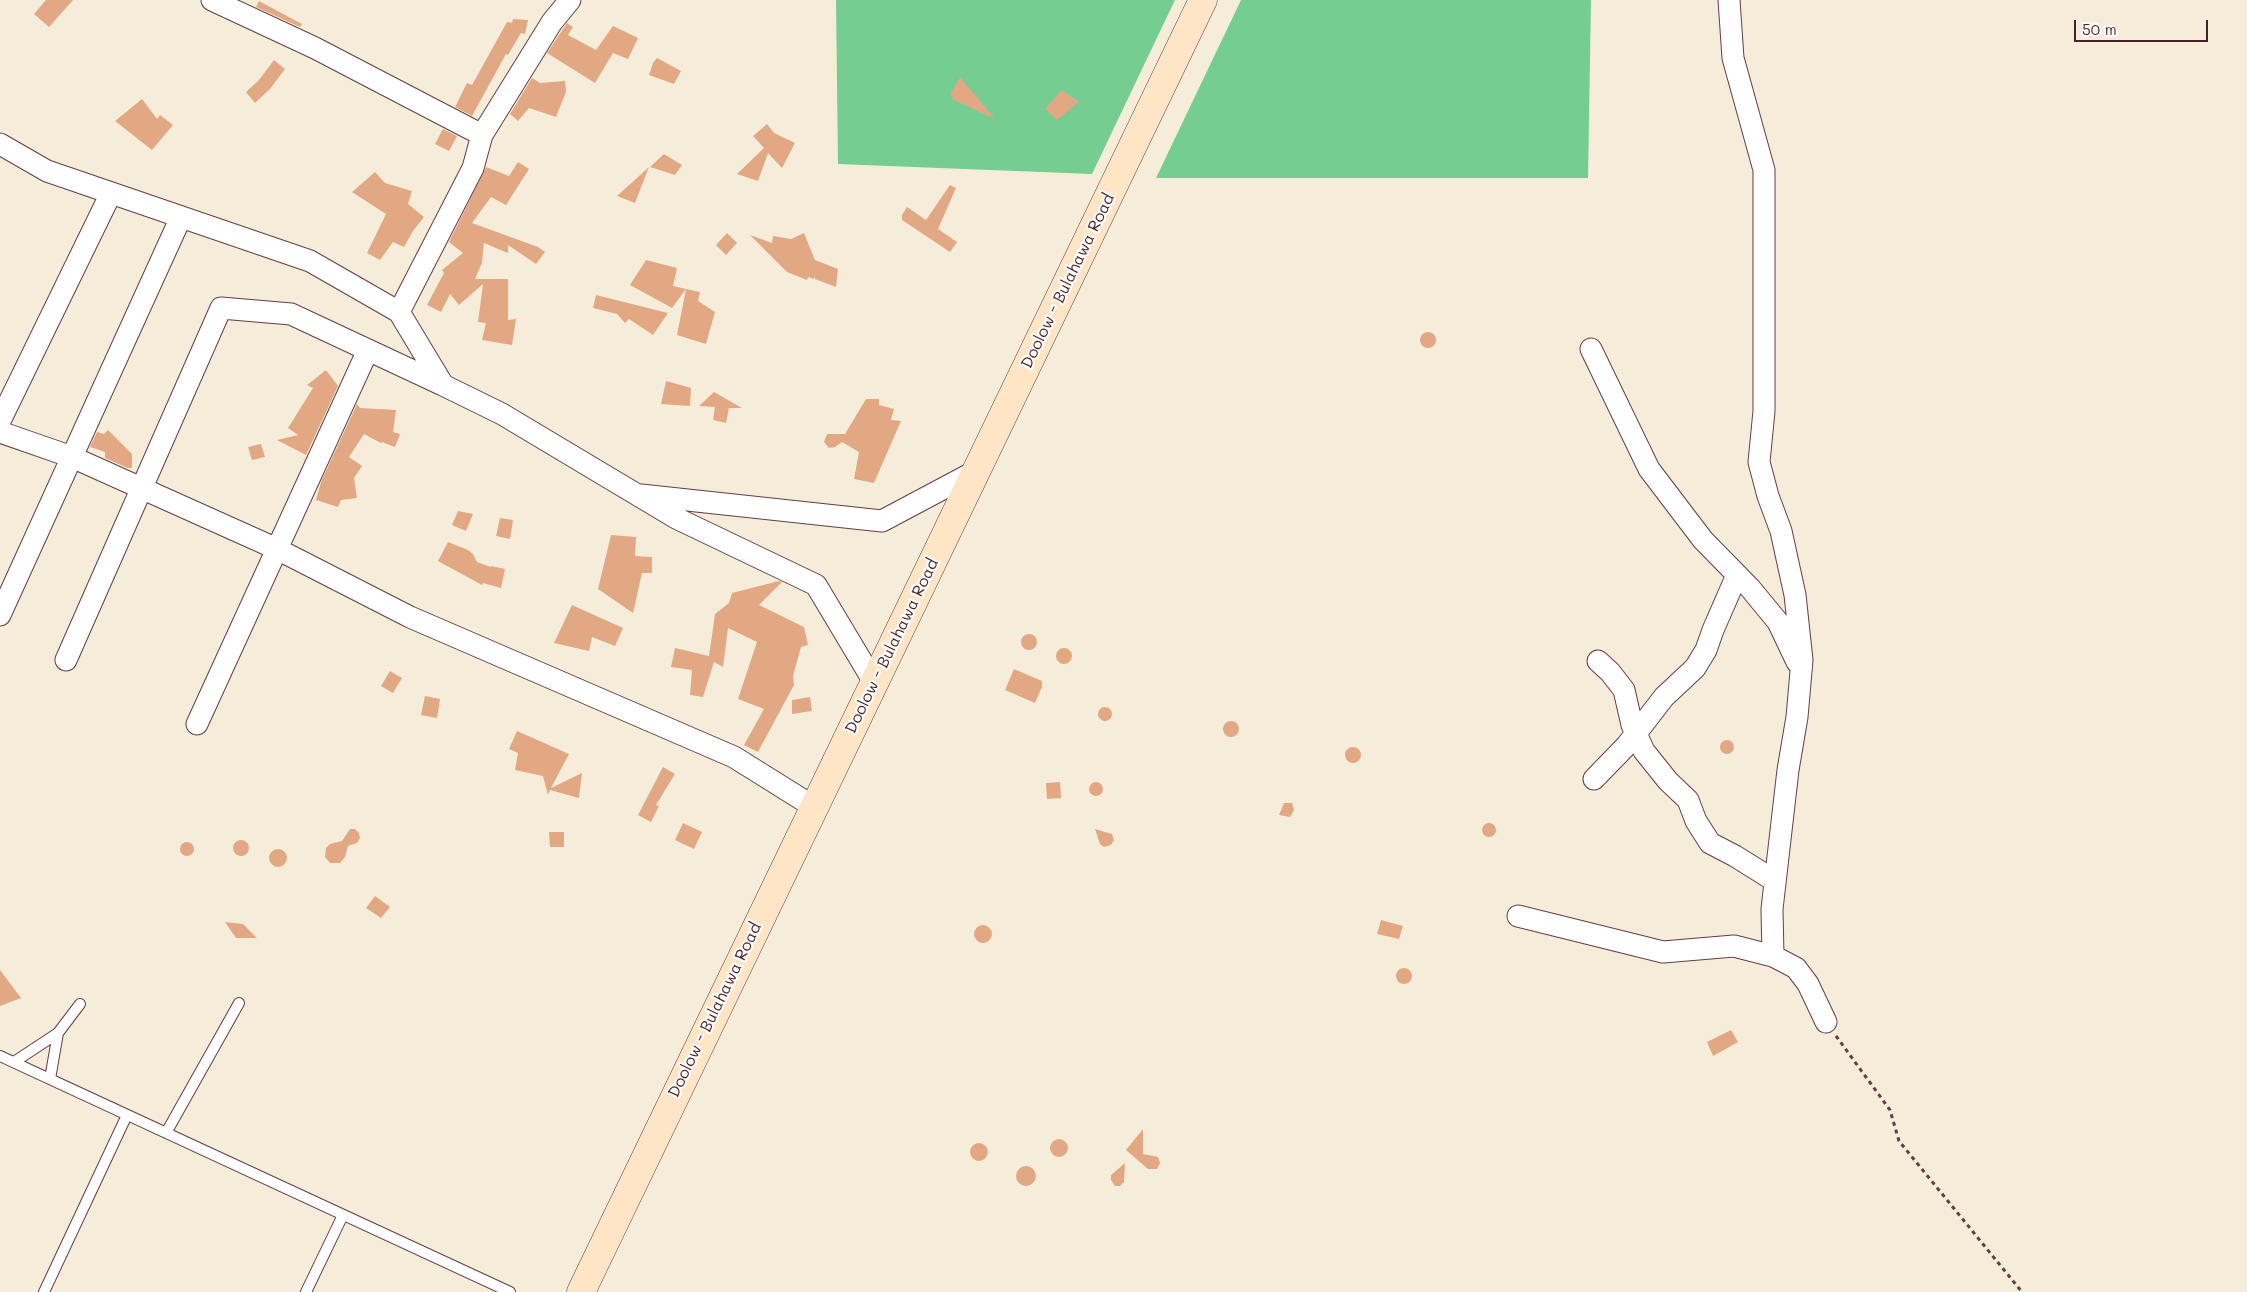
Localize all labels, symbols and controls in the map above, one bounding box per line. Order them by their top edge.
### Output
scale bar [2077,10,2211,42]
text: 50 m [2082,19,2117,39]
street label: Doolow - Bulahawa Road [1017,191,1119,371]
street label: Doolow - Bulahawa Road [841,556,943,736]
street label: Doolow - Bulahawa Road [664,920,766,1100]

